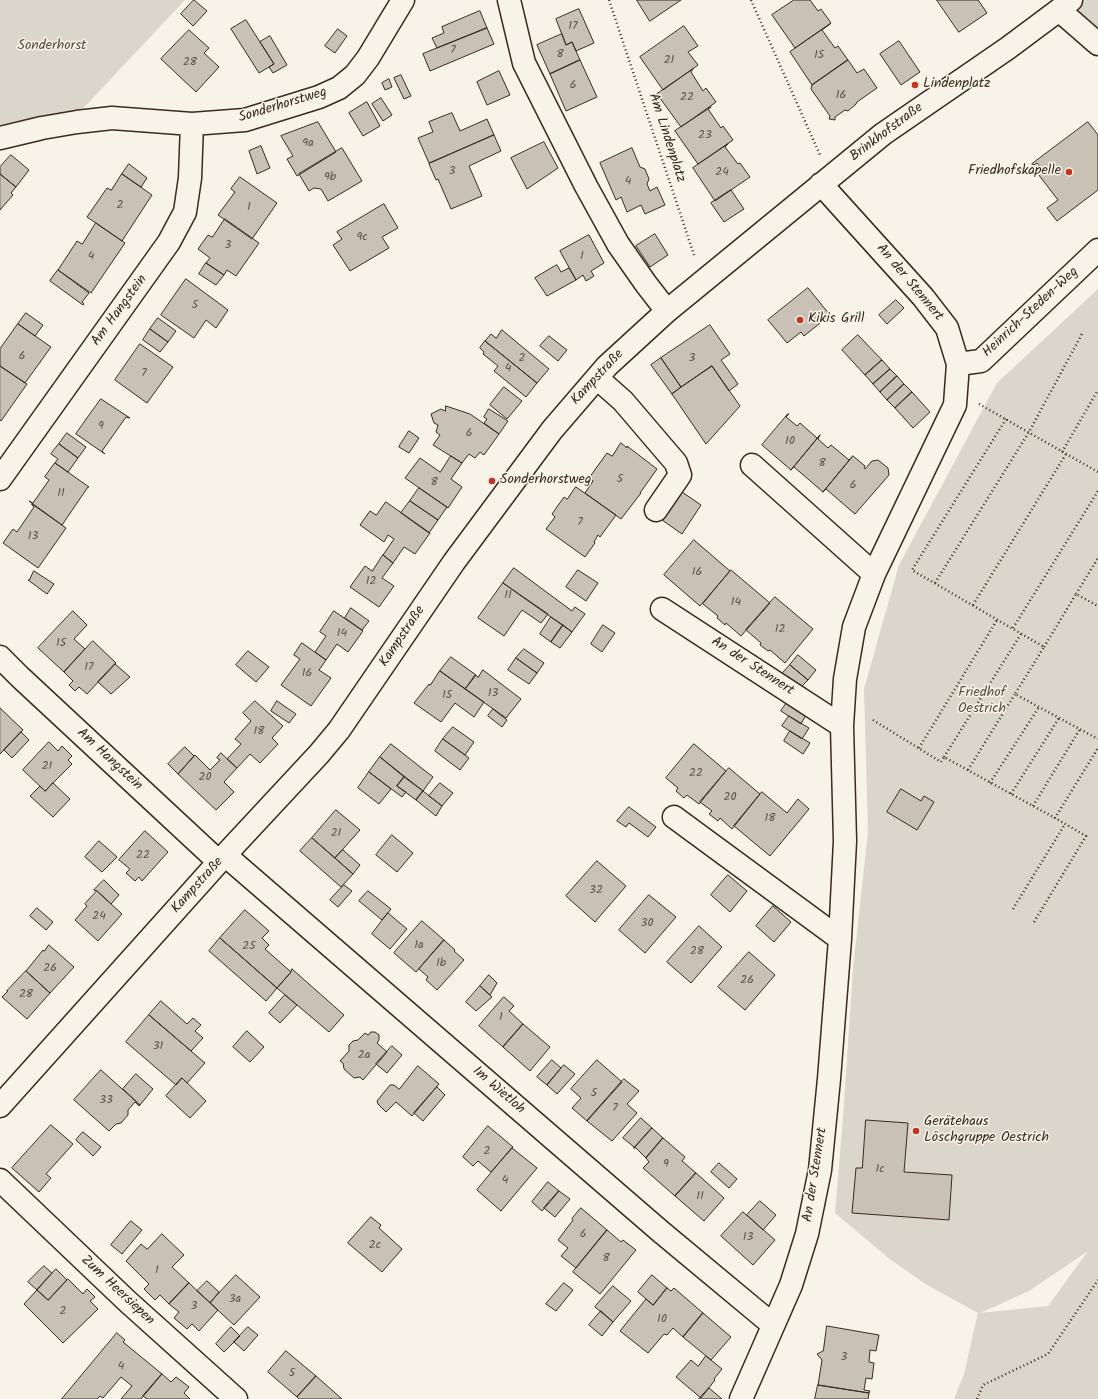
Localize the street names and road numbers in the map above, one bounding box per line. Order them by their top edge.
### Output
street label: Sonderhorstweg [237,85,329,127]
street label: Am Lindenplatz [644,91,688,185]
street label: Brinkhofstraße [847,100,927,166]
street label: An der Stennert [872,241,946,325]
street label: Heinrich-Steden-Weg [980,264,1082,362]
street label: Am Hangstein [89,272,151,350]
street label: Kampstraße [568,347,628,409]
street label: Kampstraße [377,603,429,671]
street label: An der Stennert [707,634,797,700]
street label: Am Hangstein [73,725,145,795]
street label: Kampstraße [168,854,228,918]
street label: Im Wietloh [468,1064,528,1118]
street label: An der Stennert [800,1126,832,1224]
street label: Zum Heersiepen [77,1253,157,1329]

